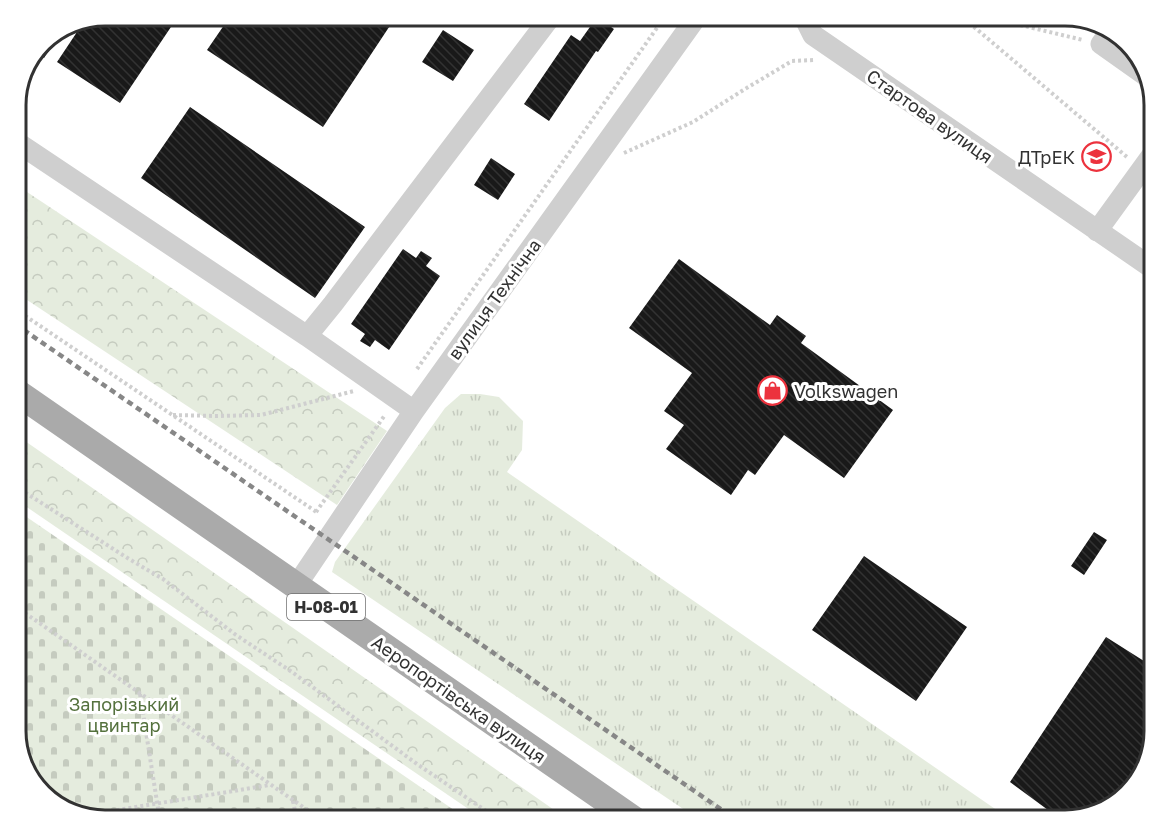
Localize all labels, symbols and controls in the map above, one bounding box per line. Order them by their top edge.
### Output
street label: Стартова вулиця [863,64,997,168]
school or university icon: ДТрЕК [1080,141,1112,173]
place label: ДТрЕК [1018,146,1075,168]
street label: вулиця Технічна [443,234,545,364]
shop icon: Volkswagen [757,375,789,407]
place label: Volkswagen [794,380,898,402]
road number: Н-08-01 [287,594,365,620]
street label: Аеропортівська вулиця [368,631,550,767]
park label: Запорізький цвинтар [69,693,179,736]

